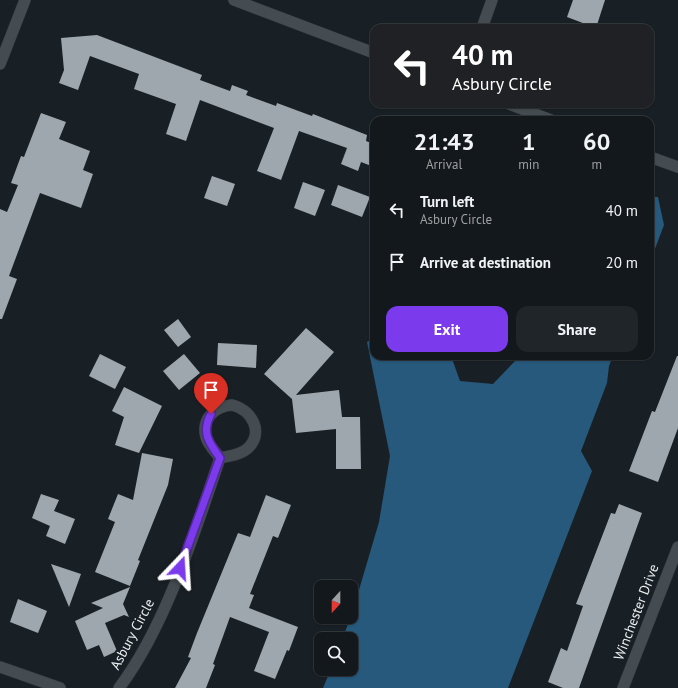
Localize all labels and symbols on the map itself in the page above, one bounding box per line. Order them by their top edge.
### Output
pin [194,373,228,414]
position arrow [159,547,201,589]
street label: Winchester Drive [609,561,663,663]
north arrow [314,580,358,624]
street label: Asbury Circle [106,595,158,673]

